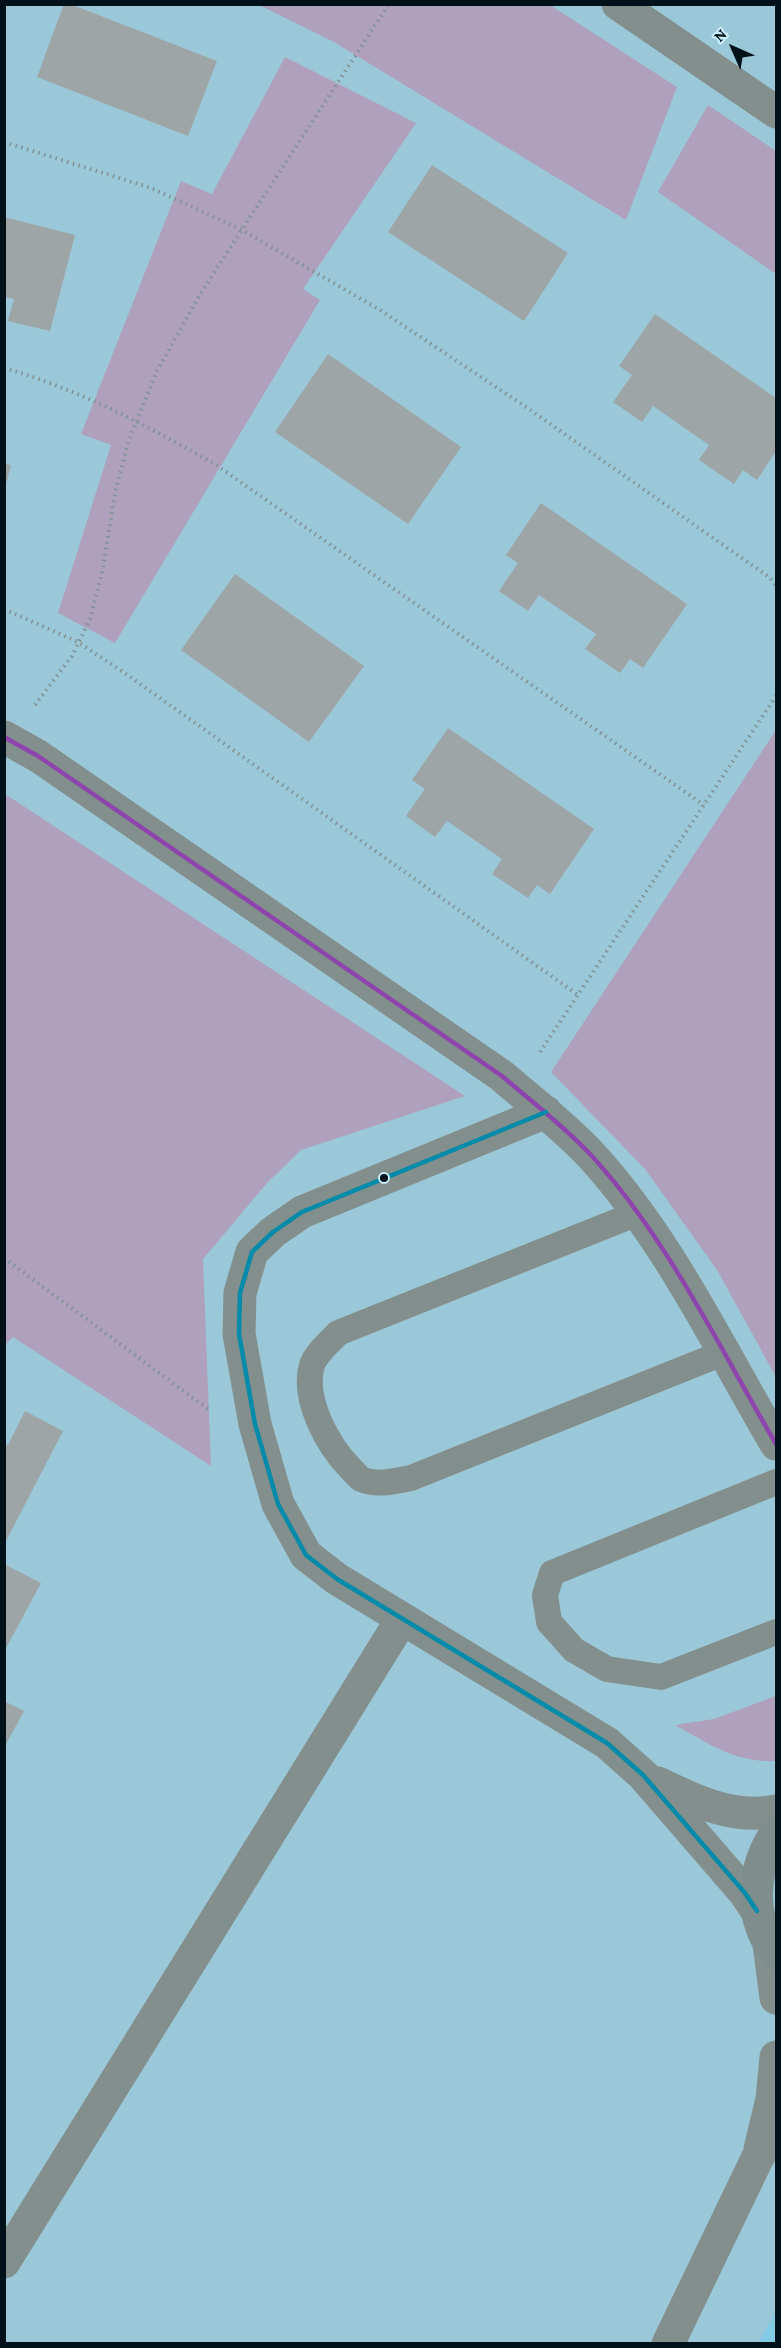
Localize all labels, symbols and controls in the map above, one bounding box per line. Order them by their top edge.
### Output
north arrow [703,18,763,78]
text: N [710,25,730,45]
unlabelled marker [378,1172,390,1184]

